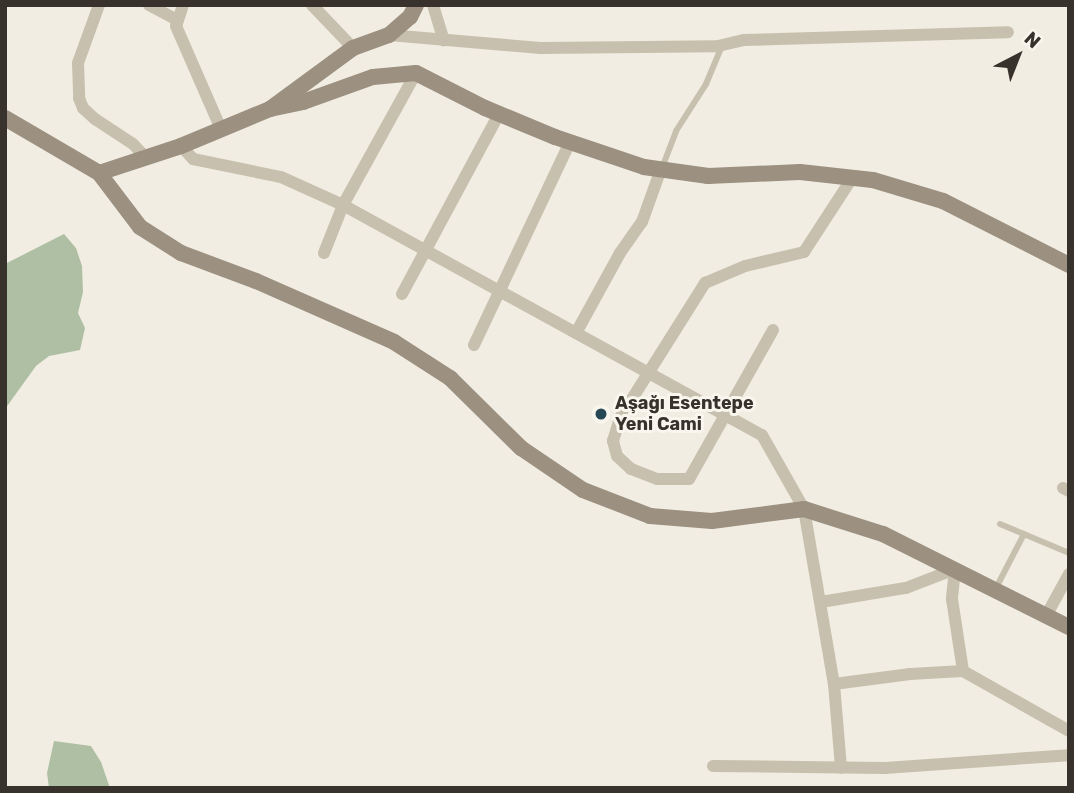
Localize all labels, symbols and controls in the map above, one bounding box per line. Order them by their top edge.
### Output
north arrow [983,21,1053,91]
text: N [1020,27,1045,53]
place label: Aşağı Esentepe Yeni Cami [615,393,754,436]
marker: Aşağı Esentepe Yeni Cami [593,406,609,422]

